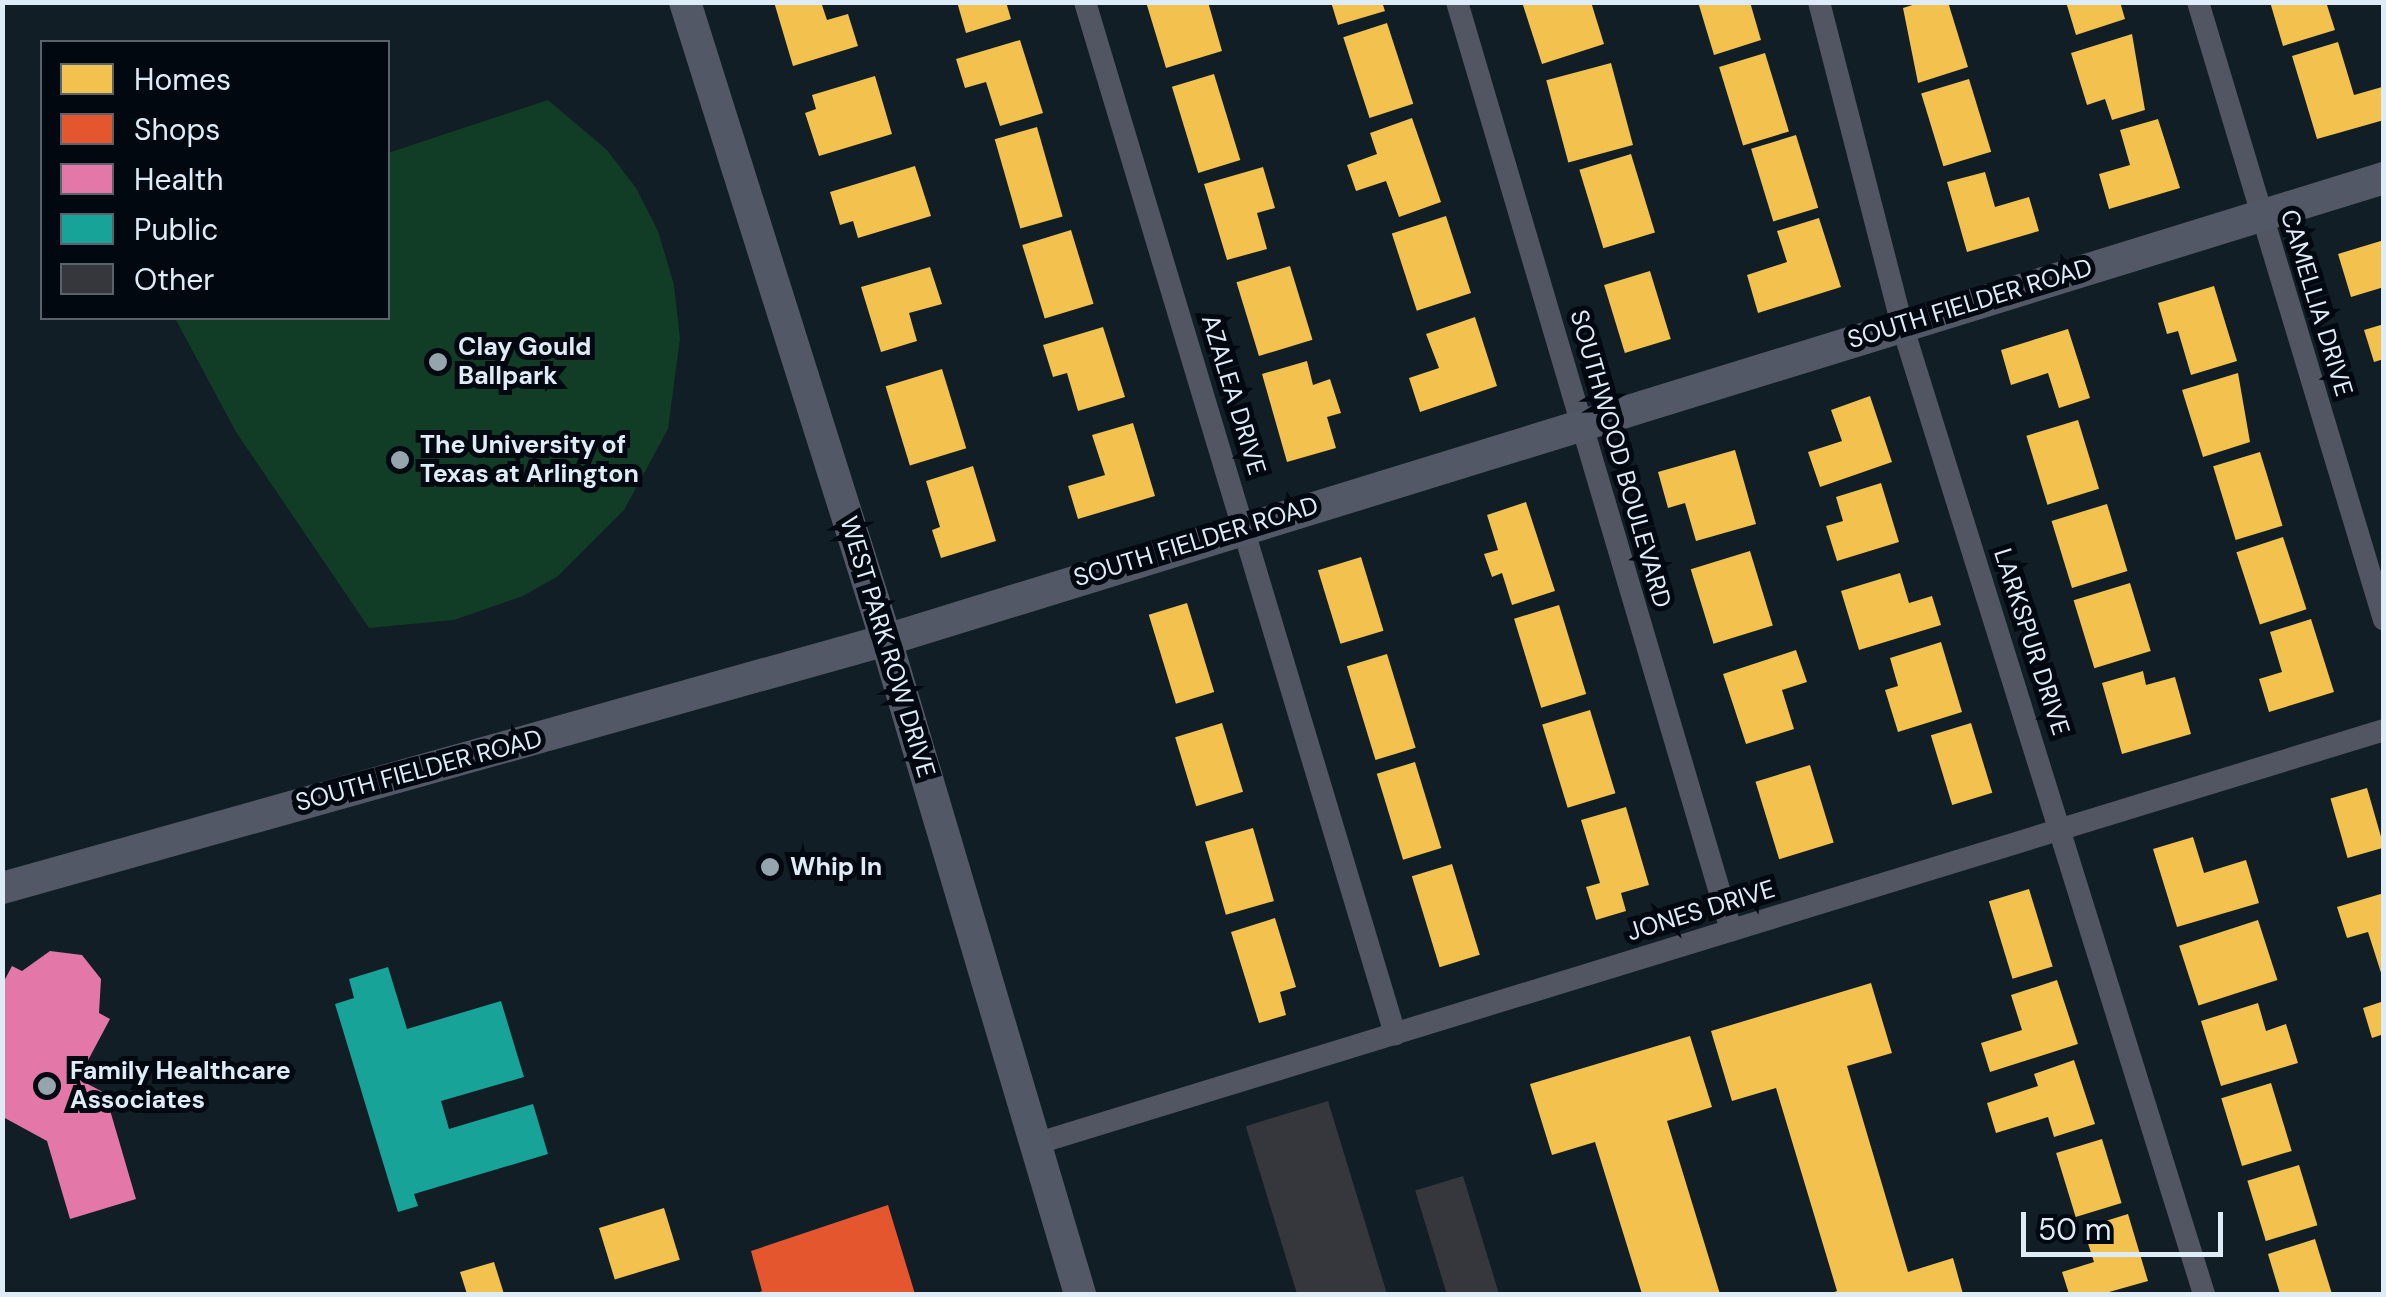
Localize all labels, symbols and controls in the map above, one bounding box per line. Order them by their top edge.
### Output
legend [40,40,390,320]
text: Homes [134,60,231,99]
text: Shops [134,110,220,149]
text: Health [134,160,224,199]
street label: CAMELLIA DRIVE [2273,206,2359,400]
text: Public [134,210,218,249]
street label: SOUTH FIELDER ROAD [1844,253,2096,355]
text: Other [134,260,214,299]
street label: SOUTHWOOD BOULEVARD [1563,307,1677,611]
street label: AZALEA DRIVE [1194,311,1272,479]
place label: Clay Gould Ballpark [458,333,591,392]
marker: Clay Gould Ballpark [427,351,449,373]
place label: The University of Texas at Arlington [420,431,639,490]
marker: The University of Texas at Arlington [389,449,411,471]
street label: SOUTH FIELDER ROAD [1070,491,1322,593]
street label: WEST PARK ROW DRIVE [833,513,941,781]
street label: LARKSPUR DRIVE [1987,545,2075,739]
street label: SOUTH FIELDER ROAD [292,724,546,818]
place label: Whip In [790,852,882,882]
marker: Whip In [759,856,781,878]
street label: JONES DRIVE [1623,874,1779,948]
place label: Family Healthcare Associates [70,1057,291,1116]
marker: Family Healthcare Associates [34,1073,60,1099]
scale bar [2026,1192,2228,1254]
text: 50 m [2038,1210,2112,1249]

